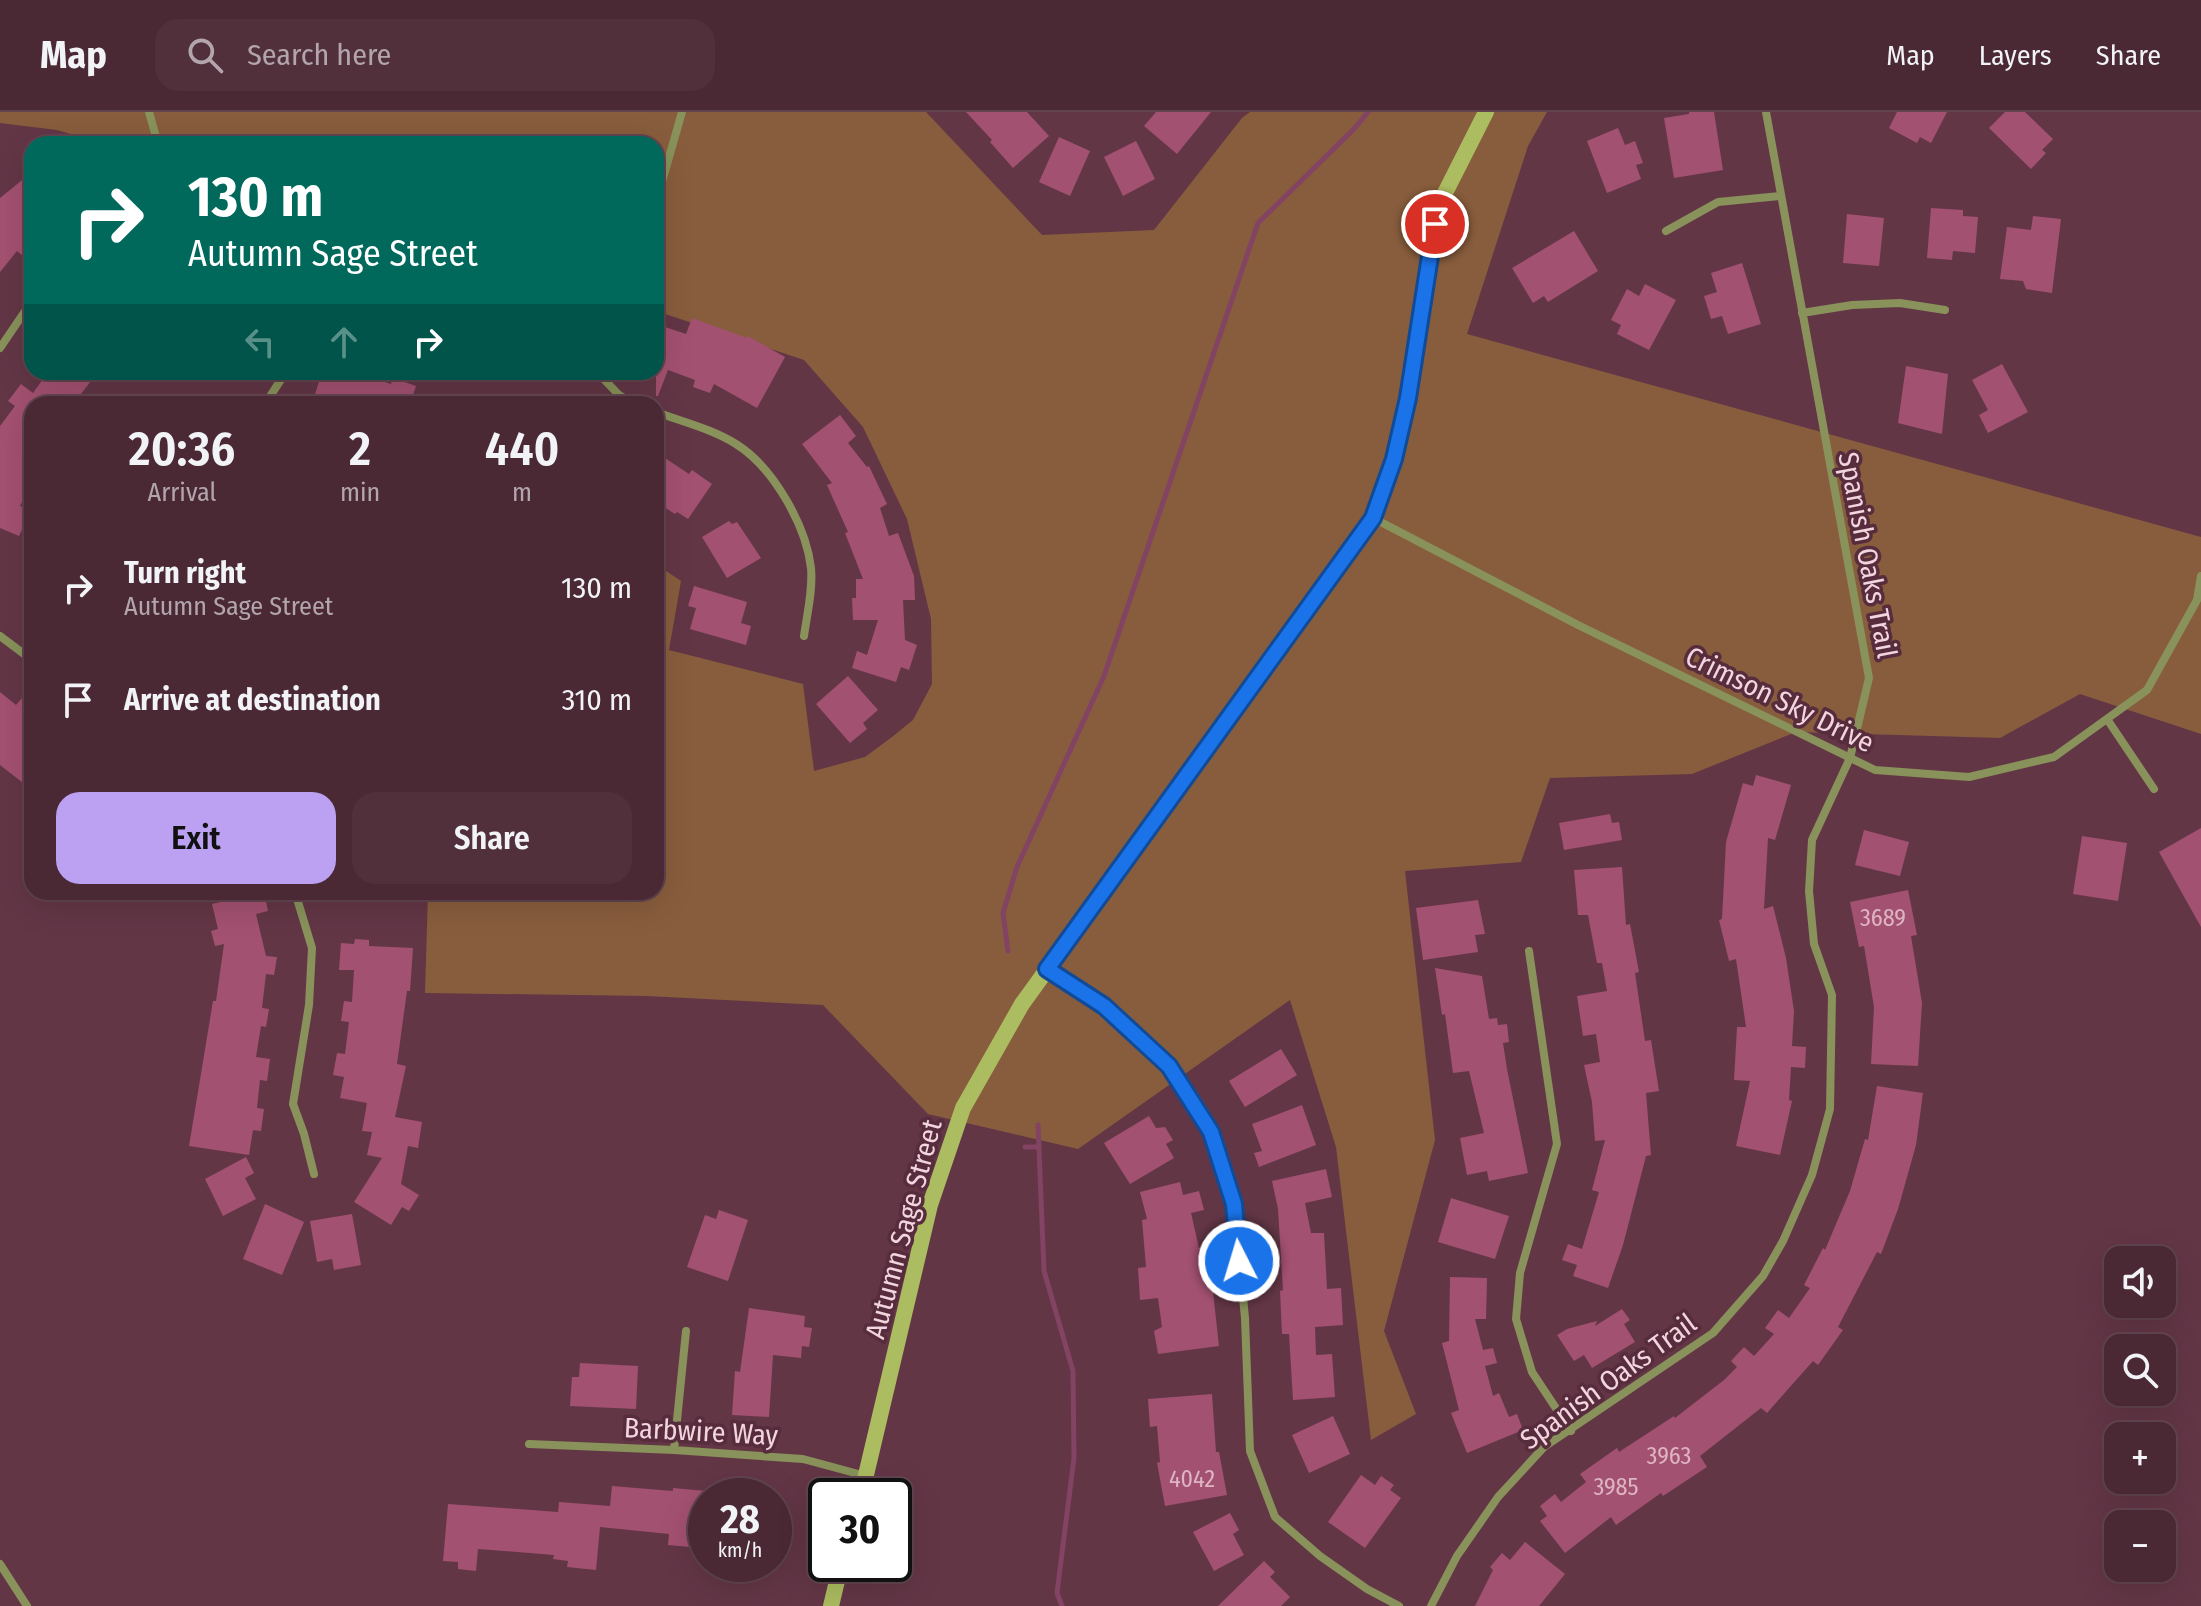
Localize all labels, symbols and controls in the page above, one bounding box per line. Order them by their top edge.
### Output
search box [155,19,715,91]
text: Map [40,32,107,78]
icon: search [183,33,227,77]
text: Search here [247,37,391,73]
text: Map [1886,39,1935,72]
text: Layers [1979,39,2052,72]
text: Share [2096,39,2161,72]
text: 130 m [188,164,323,231]
icon: right [56,168,160,272]
pin [1401,190,1469,258]
icon: arrive [1413,202,1457,246]
text: Autumn Sage Street [188,232,478,276]
icon: left [238,320,282,364]
icon: ahead [322,320,366,364]
icon: right [406,320,450,364]
text: 20:36 [129,420,235,478]
text: 2 [349,420,371,478]
text: 440 [485,420,559,478]
street label: Spanish Oaks Trail [1831,449,1904,661]
text: Arrival [148,477,216,508]
text: min [340,477,380,508]
text: m [512,477,532,508]
text: Turn right [124,555,246,591]
icon: right [56,566,100,610]
text: 130 m [561,570,632,606]
text: Autumn Sage Street [124,591,333,622]
street label: Crimson Sky Drive [1680,640,1879,759]
icon: arrive [56,678,100,722]
text: Arrive at destination [124,682,381,718]
text: 310 m [562,682,632,718]
button: Exit [56,792,336,884]
button: Share [352,792,632,884]
house number: 3689 [1860,904,1906,932]
street label: Autumn Sage Street [858,1115,949,1342]
position arrow [1197,1219,1281,1303]
map controls [2104,1246,2176,1582]
button: sound [2104,1246,2176,1318]
street label: Spanish Oaks Trail [1514,1307,1703,1456]
button: search [2104,1334,2176,1406]
street label: Barbwire Way [623,1411,779,1452]
button: + [2104,1422,2176,1494]
house number: 3963 [1647,1442,1691,1470]
house number: 4042 [1169,1465,1215,1493]
house number: 3985 [1593,1473,1639,1501]
speed limit sign: 30 [808,1478,912,1582]
text: 28 [720,1496,760,1544]
button: − [2104,1510,2176,1582]
text: km/h [718,1538,762,1562]

